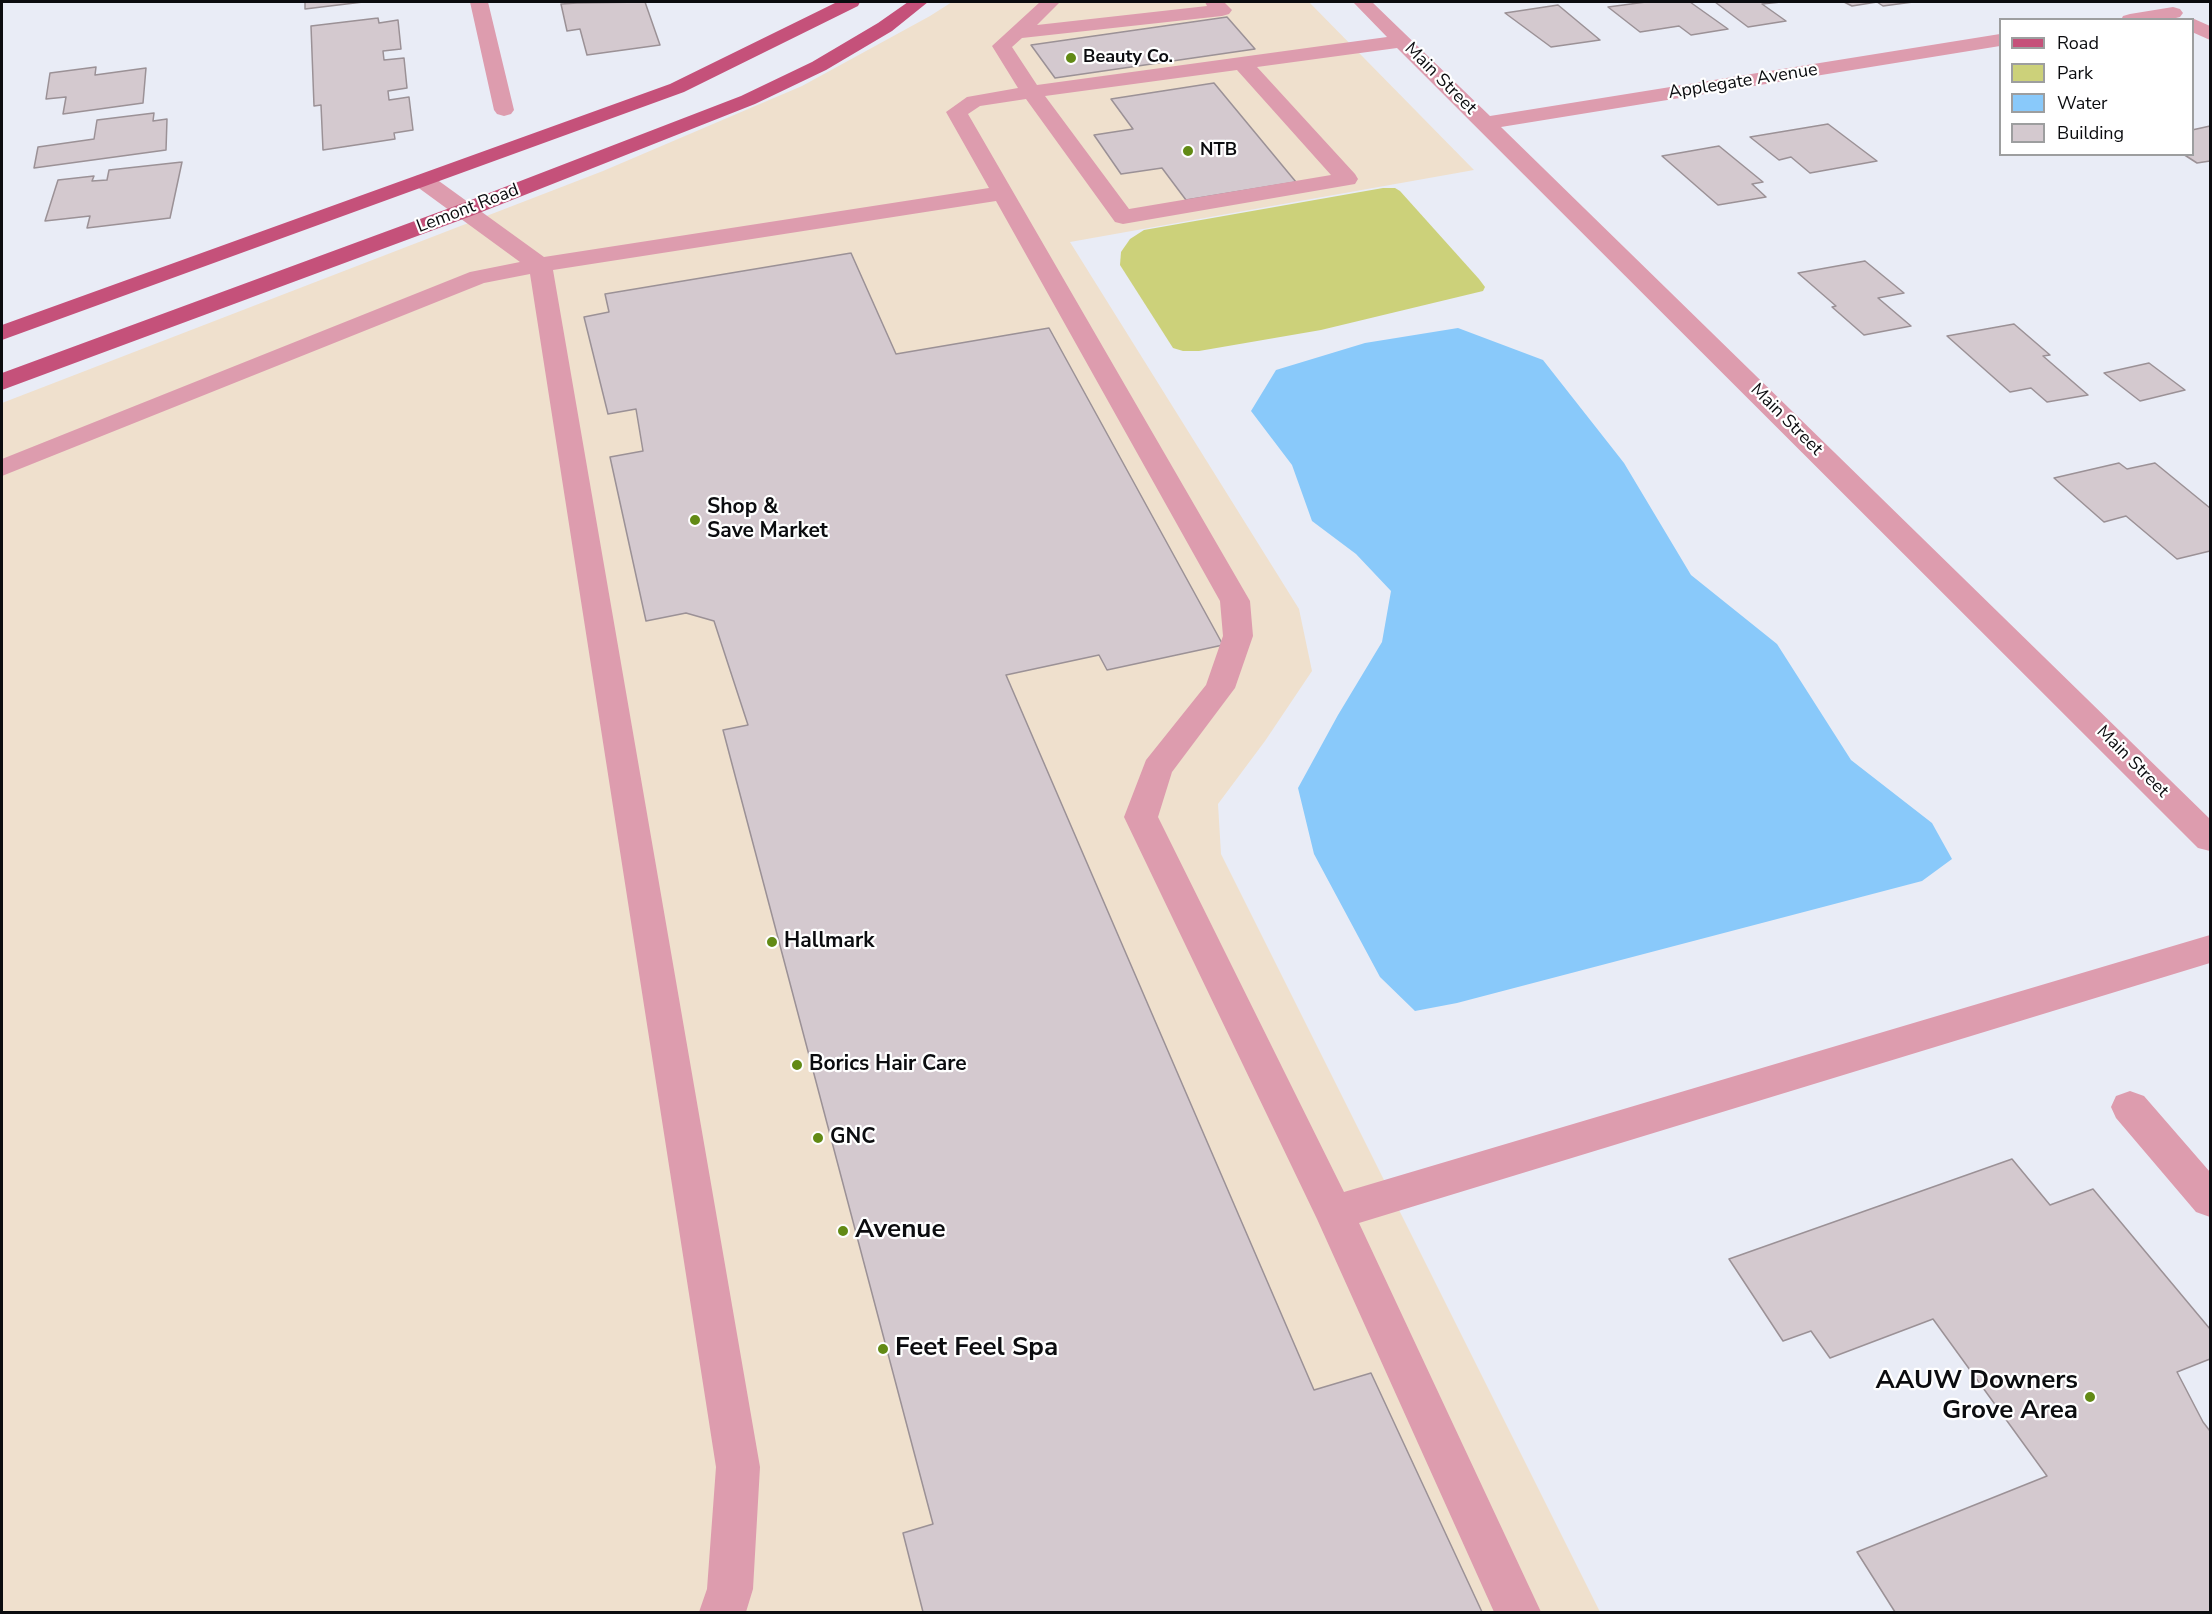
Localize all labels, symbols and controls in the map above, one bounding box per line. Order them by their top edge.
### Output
legend [1999,18,2194,156]
text: Road [2057,31,2099,55]
street label: Main Street [1399,38,1481,120]
place label: Beauty Co. [1083,47,1173,69]
marker: Beauty Co. [1064,51,1078,65]
street label: Applegate Avenue [1667,60,1819,104]
text: Park [2057,61,2093,85]
text: Water [2057,91,2108,115]
text: Building [2057,121,2124,145]
place label: NTB [1200,140,1237,162]
marker: NTB [1181,144,1195,158]
street label: Lemont Road [414,180,522,238]
street label: Main Street [1745,379,1827,461]
place label: Shop & Save Market [707,495,828,545]
marker: Shop & Save Market [688,513,702,527]
street label: Main Street [2091,721,2173,803]
place label: Hallmark [784,929,875,955]
marker: Hallmark [765,935,779,949]
place label: Borics Hair Care [809,1052,967,1078]
marker: Borics Hair Care [790,1058,804,1072]
place label: GNC [830,1125,875,1151]
marker: GNC [811,1131,825,1145]
place label: Avenue [855,1215,946,1247]
marker: Avenue [836,1224,850,1238]
place label: Feet Feel Spa [895,1333,1058,1365]
marker: Feet Feel Spa [876,1342,890,1356]
place label: AAUW Downers Grove Area [1876,1366,2078,1428]
marker: AAUW Downers Grove Area [2083,1390,2097,1404]

